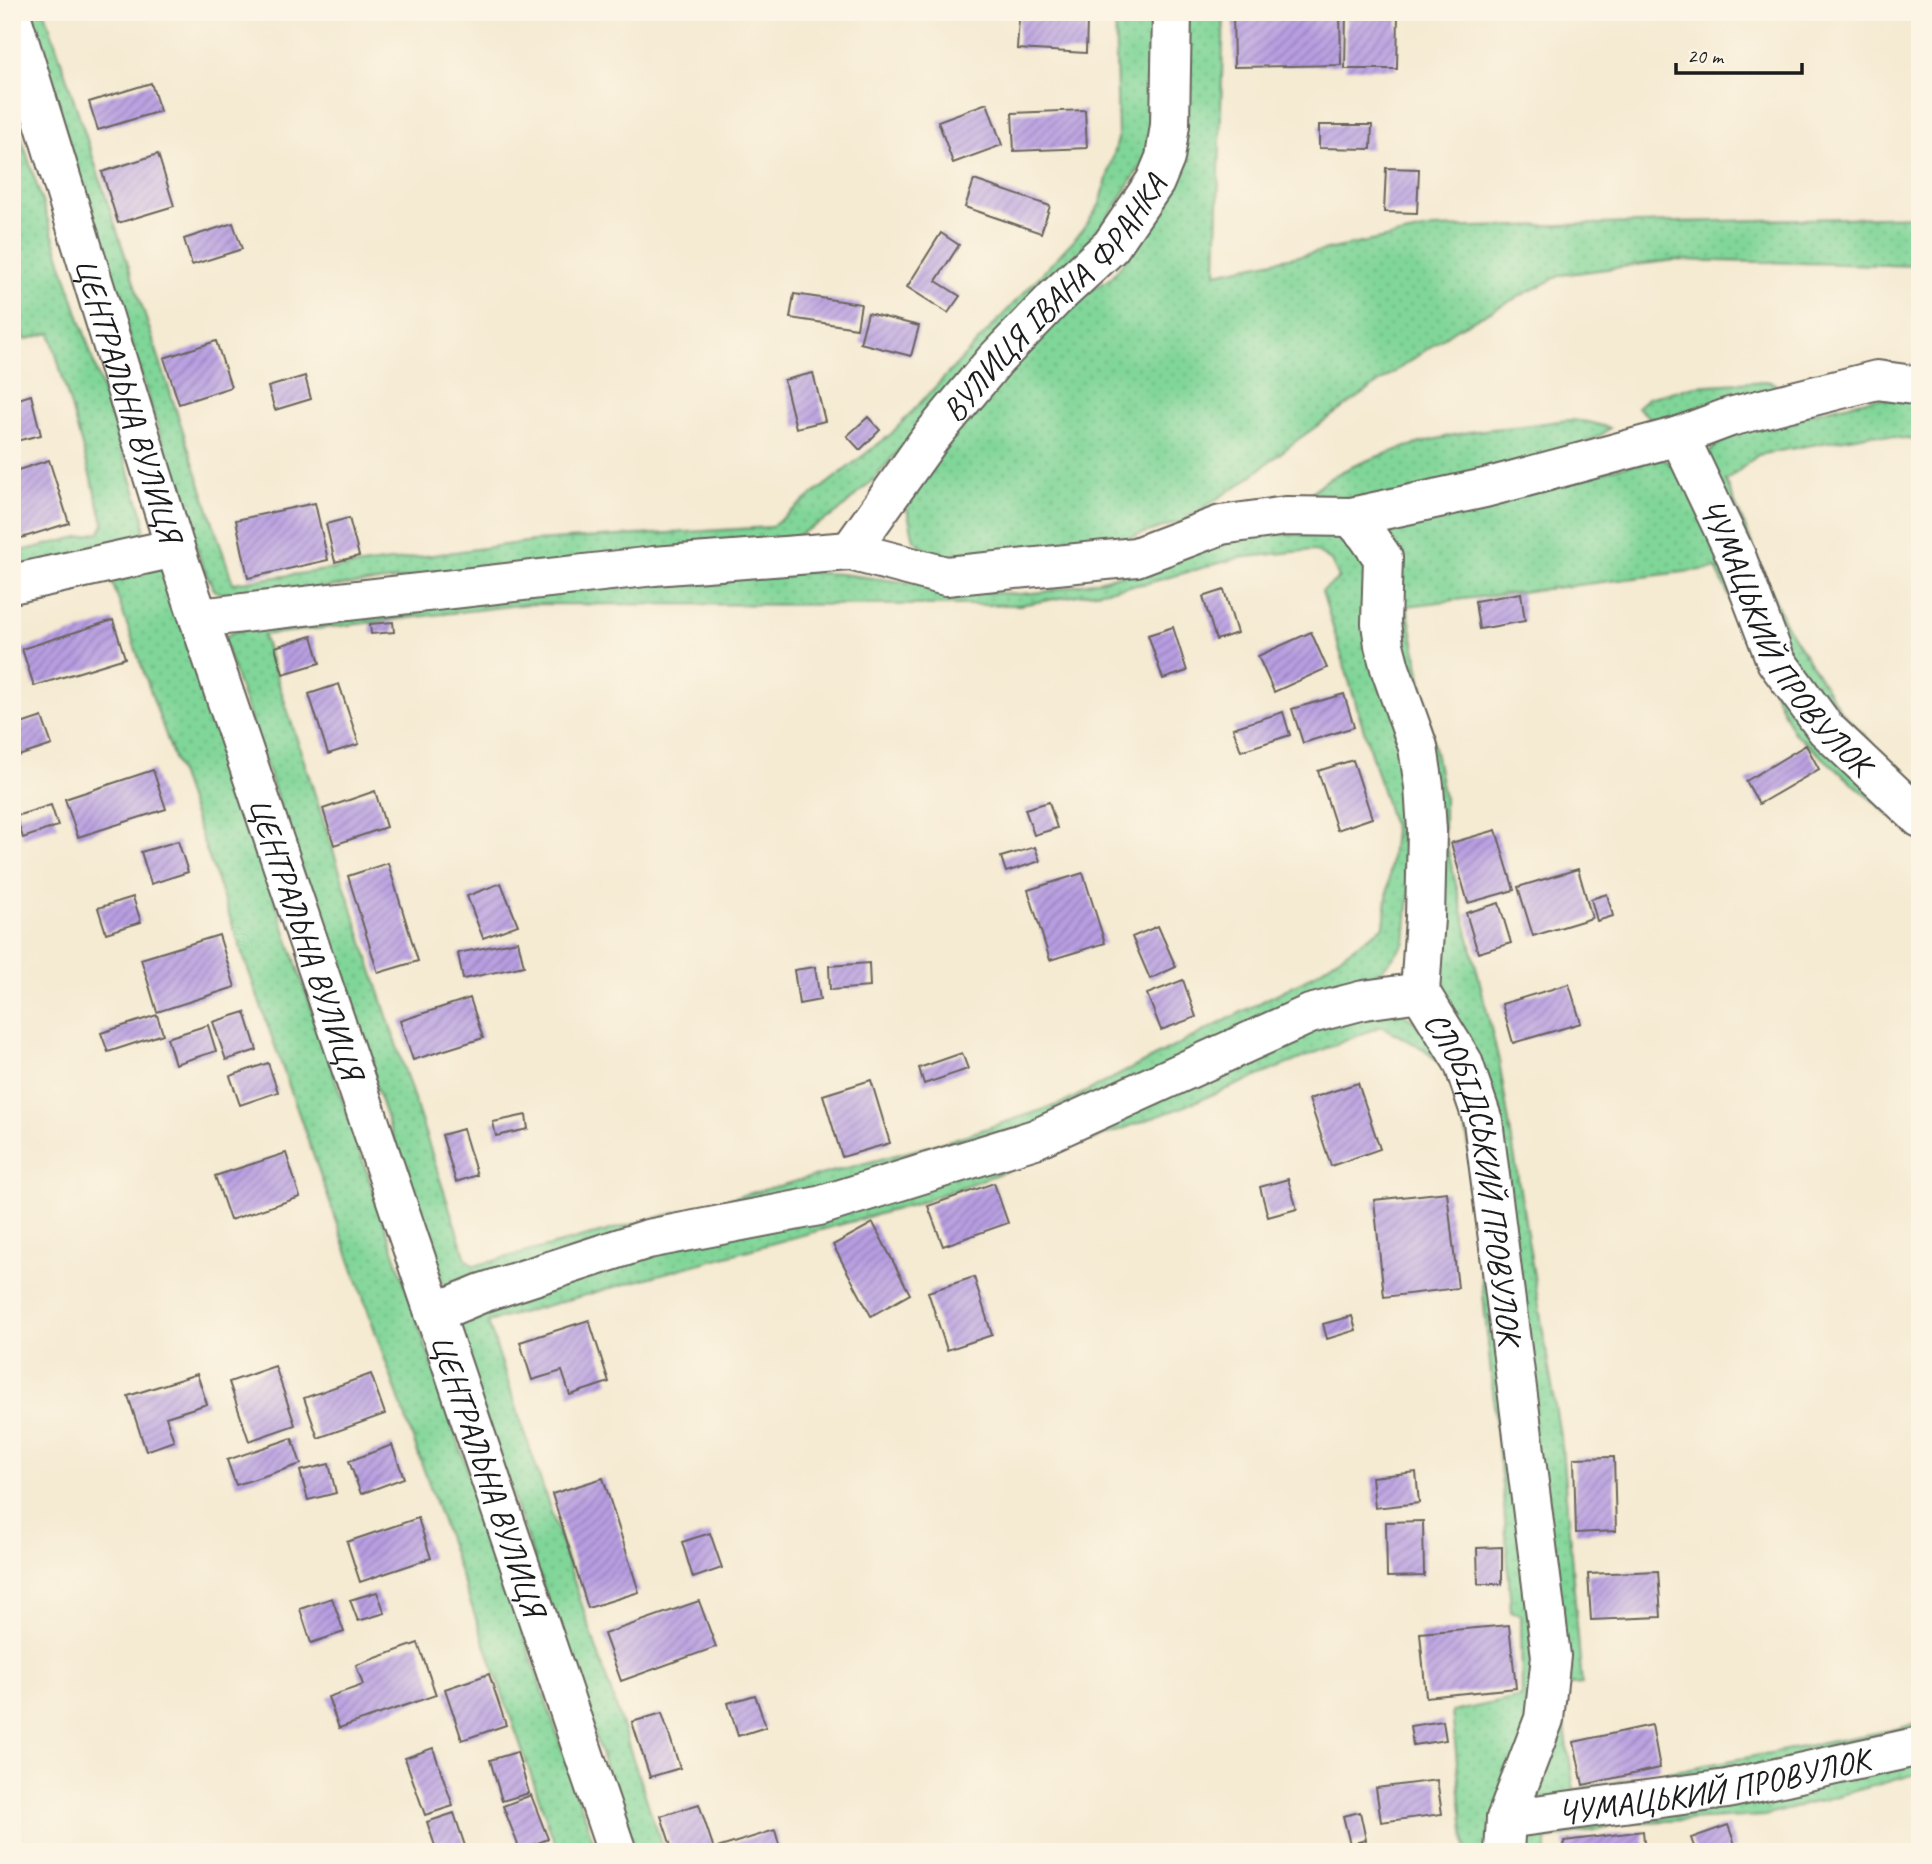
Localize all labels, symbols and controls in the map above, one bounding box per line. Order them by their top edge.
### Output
scale bar [1676,32,1802,76]
text: 20 m [1687,43,1725,69]
street label: ВУЛИЦЯ ІВАНА ФРАНКА [933,165,1177,430]
street label: ЦЕНТРАЛЬНА ВУЛИЦЯ [65,253,193,551]
street label: ЧУМАЦЬКИЙ ПРОВУЛОК [1690,492,1885,788]
street label: ЦЕНТРАЛЬНА ВУЛИЦЯ [239,792,375,1089]
street label: СЛОБІДСЬКИЙ ПРОВУЛОК [1415,1004,1532,1352]
street label: ЦЕНТРАЛЬНА ВУЛИЦЯ [421,1329,557,1626]
street label: ЧУМАЦЬКИЙ ПРОВУЛОК [1555,1737,1878,1834]

